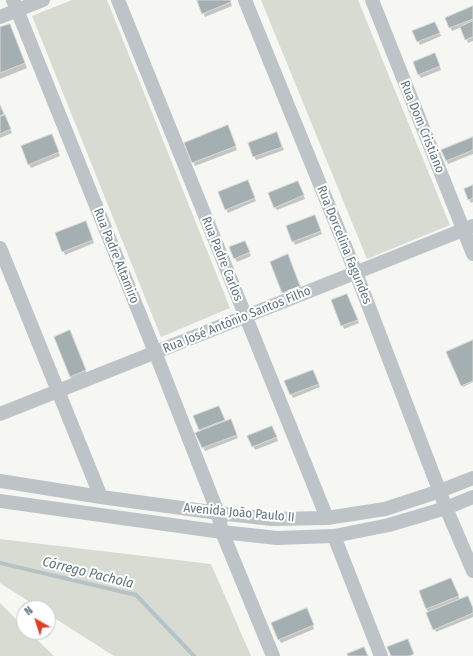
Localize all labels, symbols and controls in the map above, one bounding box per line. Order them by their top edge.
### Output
street label: Rua Dom Cristiano [396,79,448,175]
street label: Rua Dorcelina Fagundes [313,184,375,306]
street label: Rua Padre Altamiro [90,206,142,306]
street label: Rua Padre Carlos [198,215,246,303]
street label: Rua José Antônio Santos Filho [161,283,313,357]
street label: Avenida João Paulo II [183,500,295,526]
water label: Córrego Pachola [41,554,135,592]
north arrow [16,600,56,640]
text: N [22,604,35,618]

